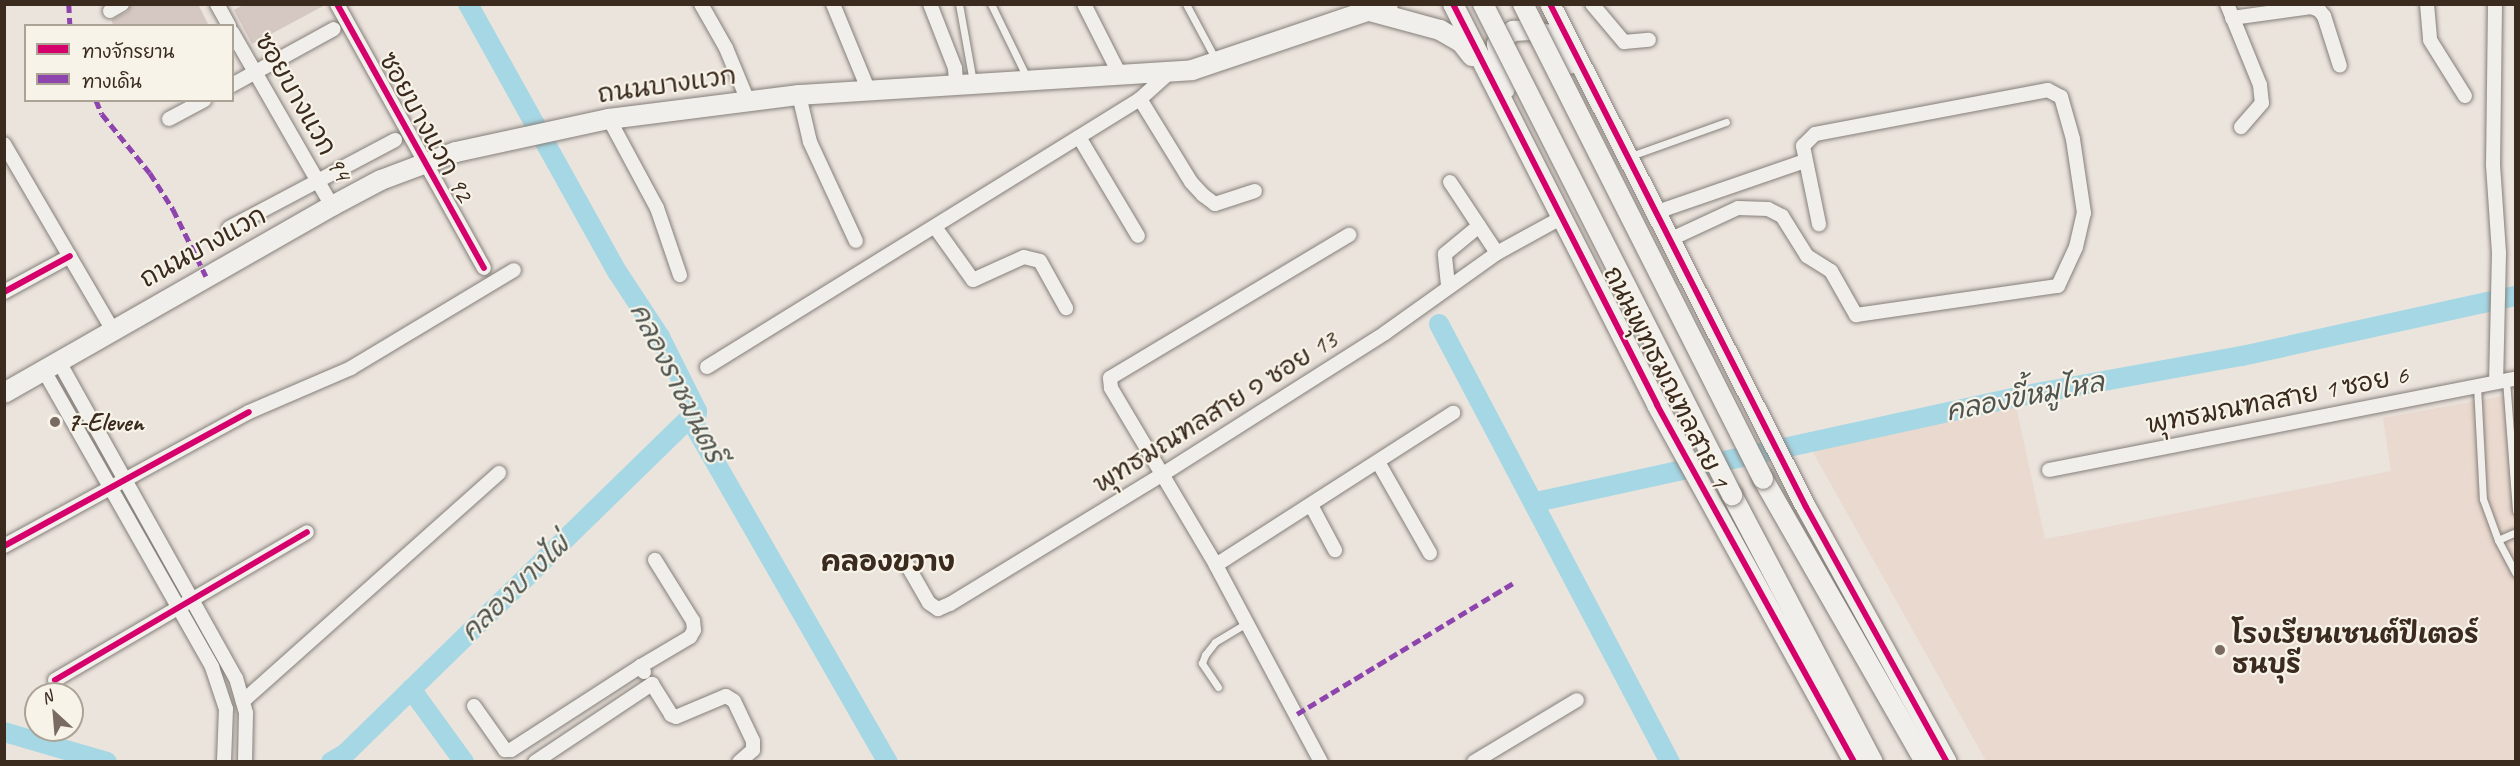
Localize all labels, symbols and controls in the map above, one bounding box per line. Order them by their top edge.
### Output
legend [24,24,234,102]
street label: ซอยบางแวก 94 [248,27,358,187]
text: ทางจักรยาน [82,41,174,63]
street label: ซอยบางแวก 92 [372,47,480,207]
street label: ถนนบางแวก [596,60,738,110]
text: ทางเดิน [82,71,142,93]
street label: ถนนบางแวก [134,199,272,295]
street label: ถนนพุทธมณฑลสาย 1 [1597,261,1735,493]
water label: คลองราชมนตรี [623,298,731,468]
street label: พุทธมณฑลสาย ๑ ซอย 13 [1087,324,1343,500]
street label: พุทธมณฑลสาย 1 ซอย 6 [2143,359,2411,441]
water label: คลองขี้หมูไหล [1943,366,2107,428]
place label: 7-Eleven [67,406,143,438]
marker: 7-Eleven [48,415,62,429]
water label: คลองบางไผ่ [454,528,576,648]
district label: คลองขวาง [821,545,955,579]
place label: โรงเรียนเซนต์ปีเตอร์ ธนบุรี [2232,619,2479,680]
marker: โรงเรียนเซนต์ปีเตอร์ ธนบุรี [2213,643,2227,657]
north arrow [24,682,84,742]
text: N [38,686,56,709]

